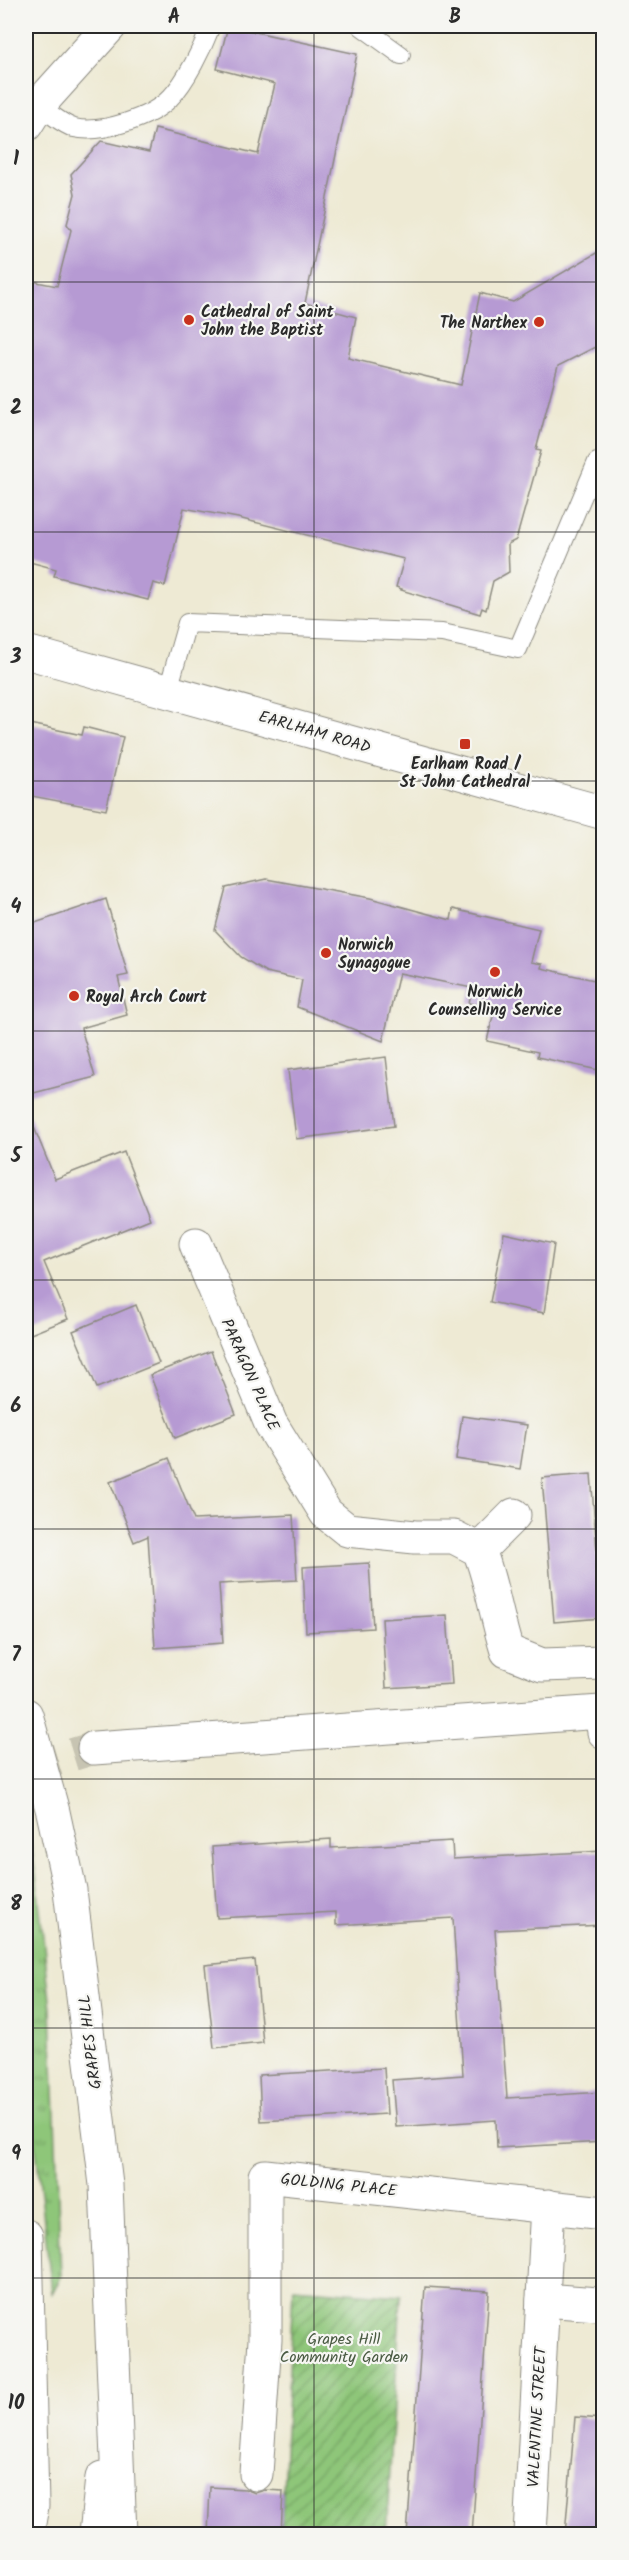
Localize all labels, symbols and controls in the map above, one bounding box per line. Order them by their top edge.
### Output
text: A [168,2,180,34]
text: B [449,2,461,34]
text: 1 [13,144,19,176]
place label: Cathedral of Saint John the Baptist [201,300,334,343]
place label: The Narthex [440,311,527,336]
marker: Cathedral of Saint John the Baptist [182,313,196,327]
marker: The Narthex [532,315,546,329]
text: 2 [10,393,22,425]
text: 3 [10,642,22,674]
street label: EARLHAM ROAD [255,704,374,760]
marker: Earlham Road / St John Cathedral [458,737,472,751]
place label: Earlham Road / St John Cathedral [400,752,531,795]
text: 4 [11,892,22,924]
place label: Norwich Synagogue [338,933,411,976]
marker: Norwich Synagogue [319,946,333,960]
marker: Norwich Counselling Service [488,965,502,979]
place label: Norwich Counselling Service [428,980,562,1023]
place label: Royal Arch Court [86,985,207,1010]
marker: Royal Arch Court [67,989,81,1003]
text: 5 [10,1141,23,1173]
street label: PARAGON PLACE [214,1315,286,1435]
text: 6 [11,1391,22,1423]
text: 7 [11,1640,21,1672]
text: 8 [10,1889,22,1921]
street label: GRAPES HILL [72,1993,109,2090]
text: 9 [11,2139,21,2171]
street label: GOLDING PLACE [279,2167,399,2204]
park label: Grapes Hill Community Garden [280,2327,408,2370]
street label: VALENTINE STREET [521,2345,554,2488]
text: 10 [8,2388,25,2420]

